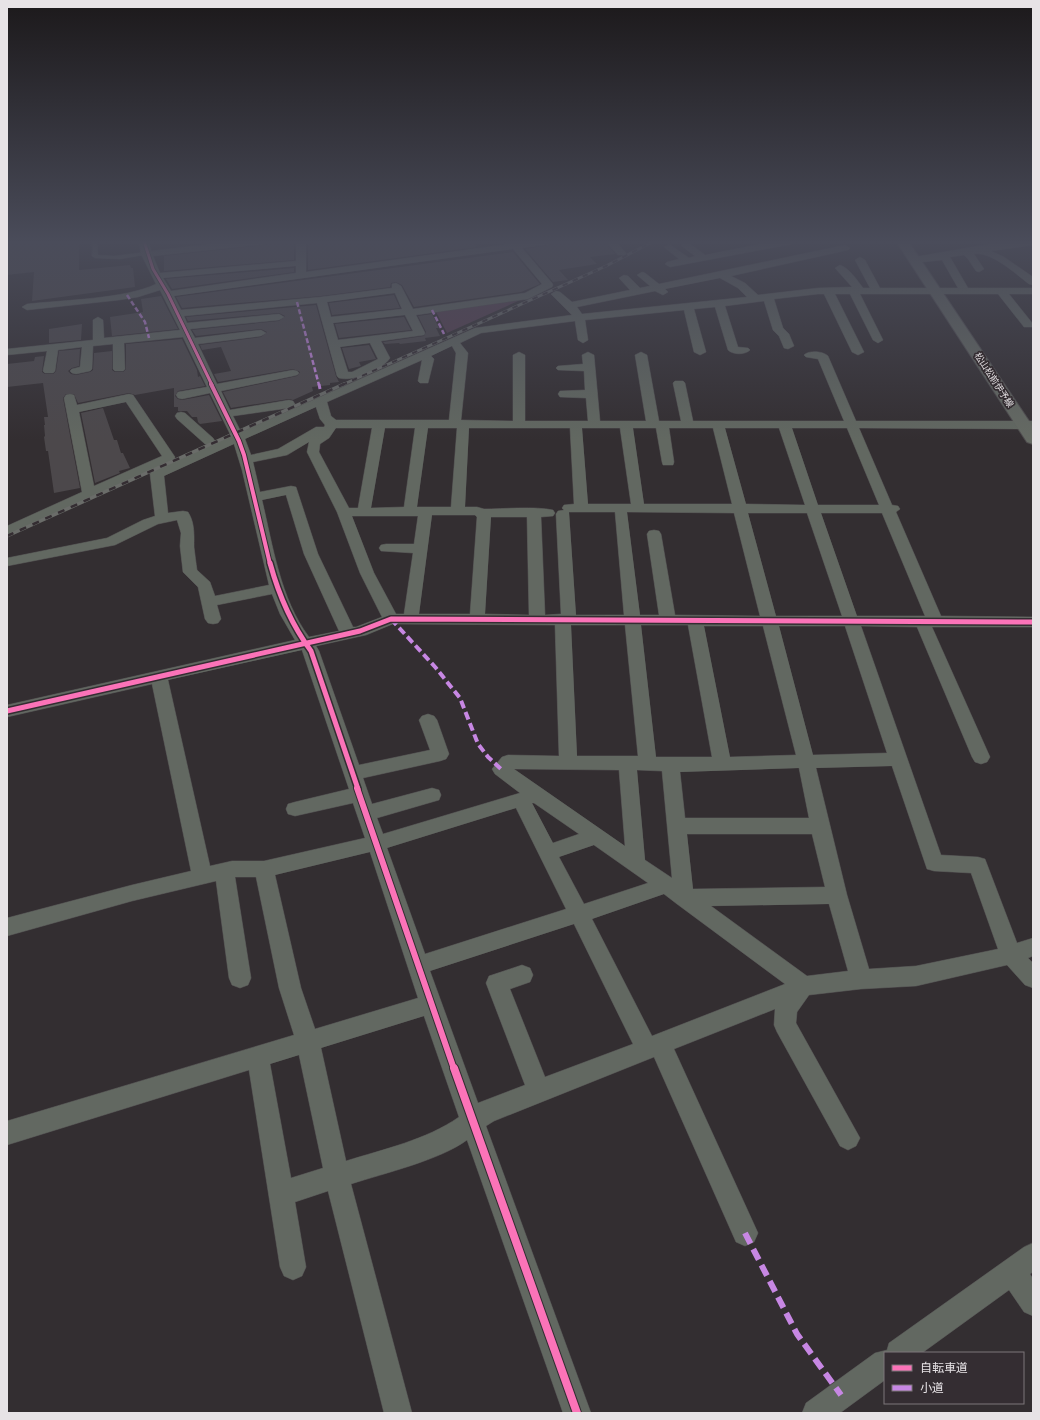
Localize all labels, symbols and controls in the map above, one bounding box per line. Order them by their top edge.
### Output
street label: 松山松前伊予線 [973,350,1017,410]
legend [884,1352,1024,1404]
text: 自転車道 [920,1360,968,1375]
text: 小道 [920,1380,944,1395]

